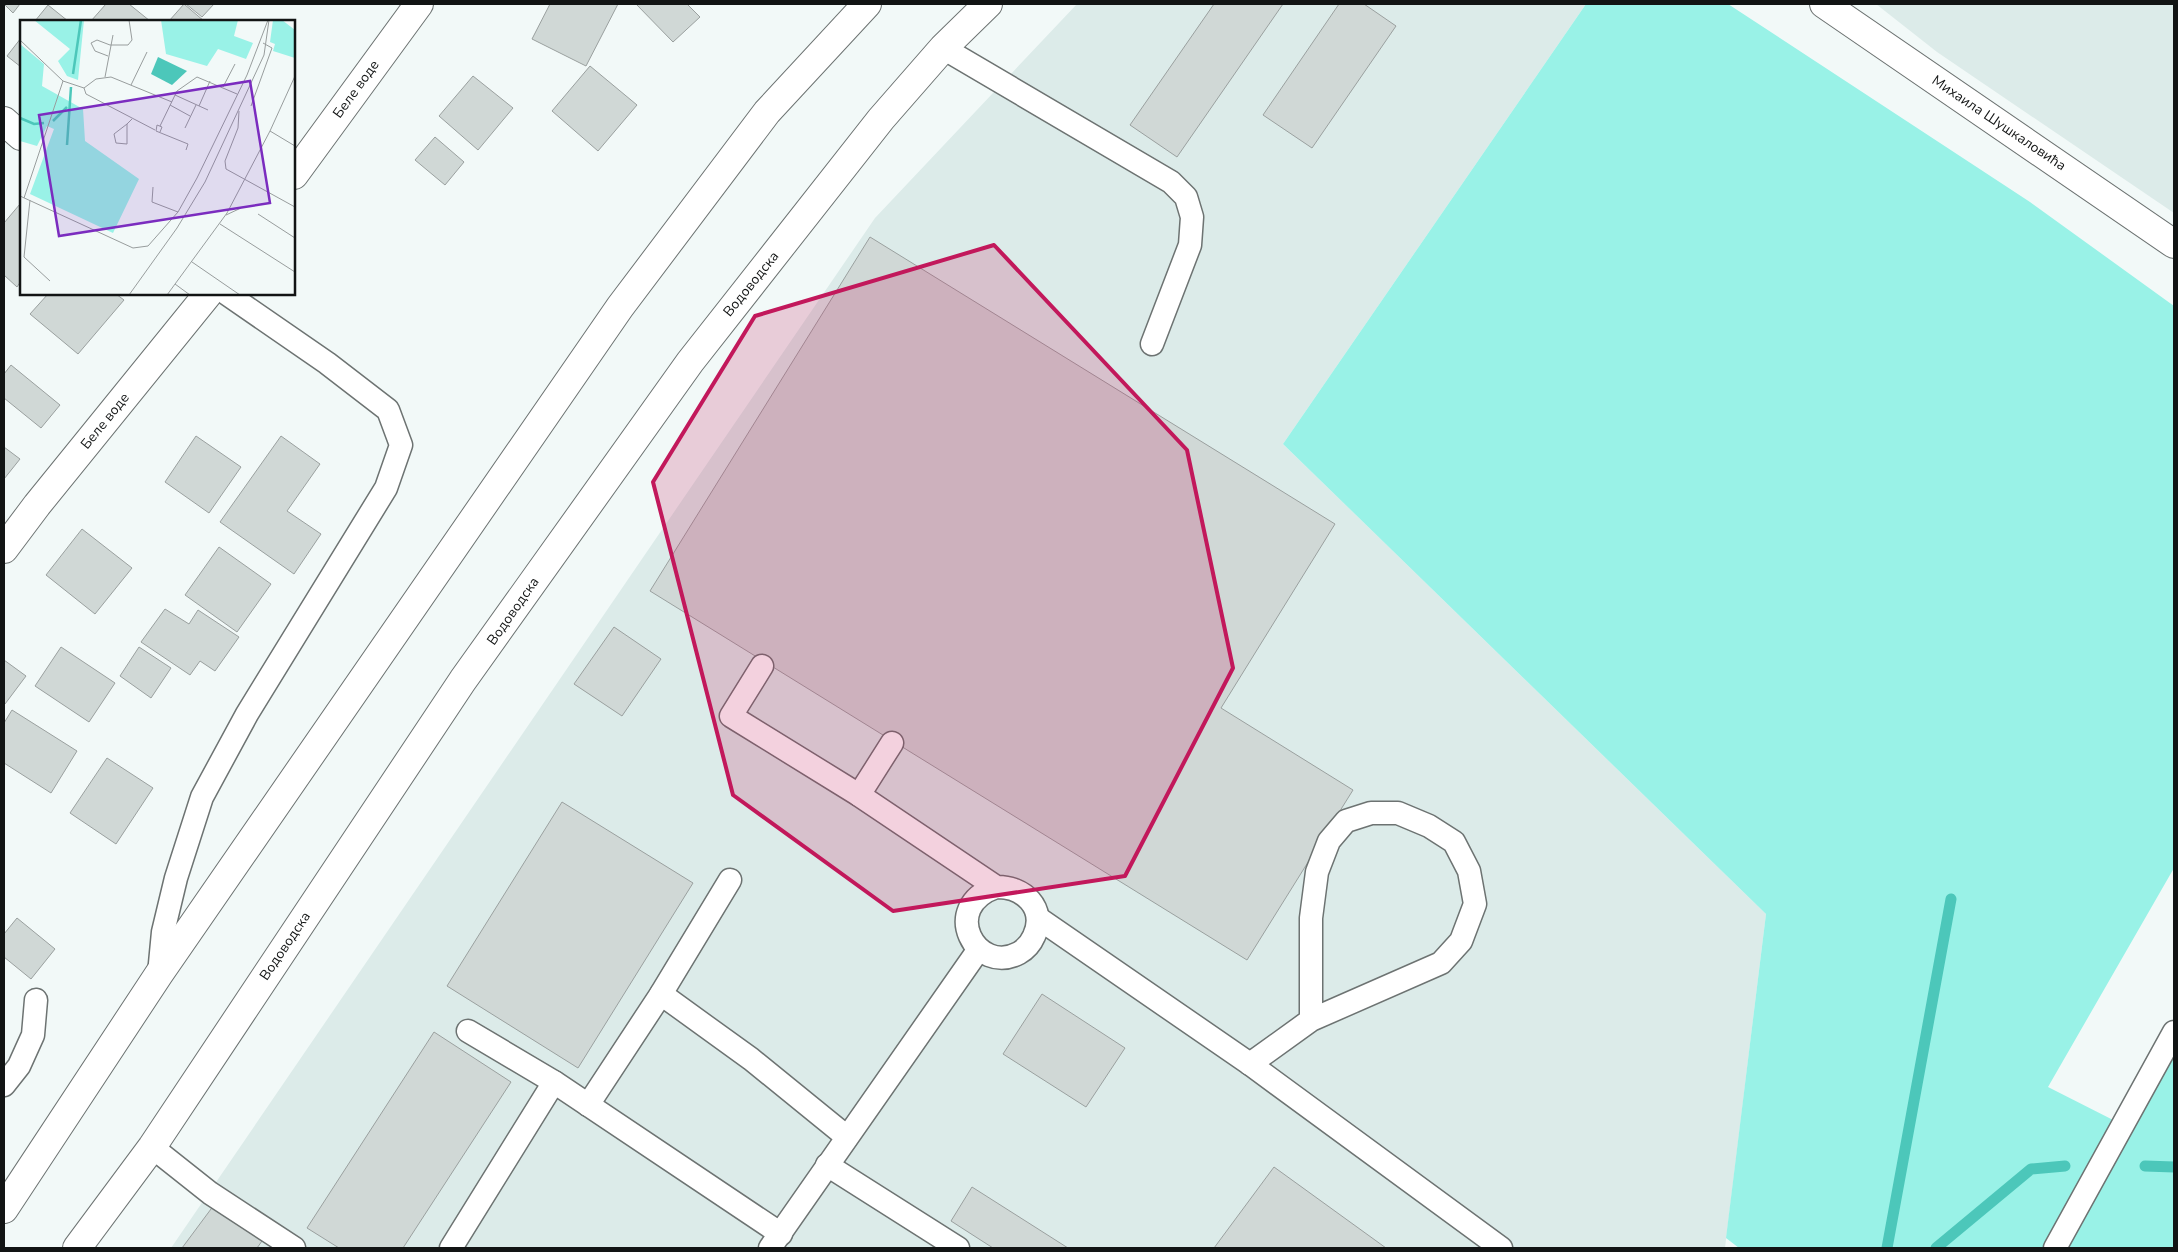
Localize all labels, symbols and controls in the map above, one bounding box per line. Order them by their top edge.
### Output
inset map [20,20,295,295]
street label: Беле воде [328,56,384,122]
street label: Михаила Шушкаловића [1928,71,2070,175]
street label: Водоводска [719,247,783,321]
street label: Беле воде [76,389,134,453]
street label: Водоводска [483,573,543,649]
street label: Водоводска [255,908,315,984]

